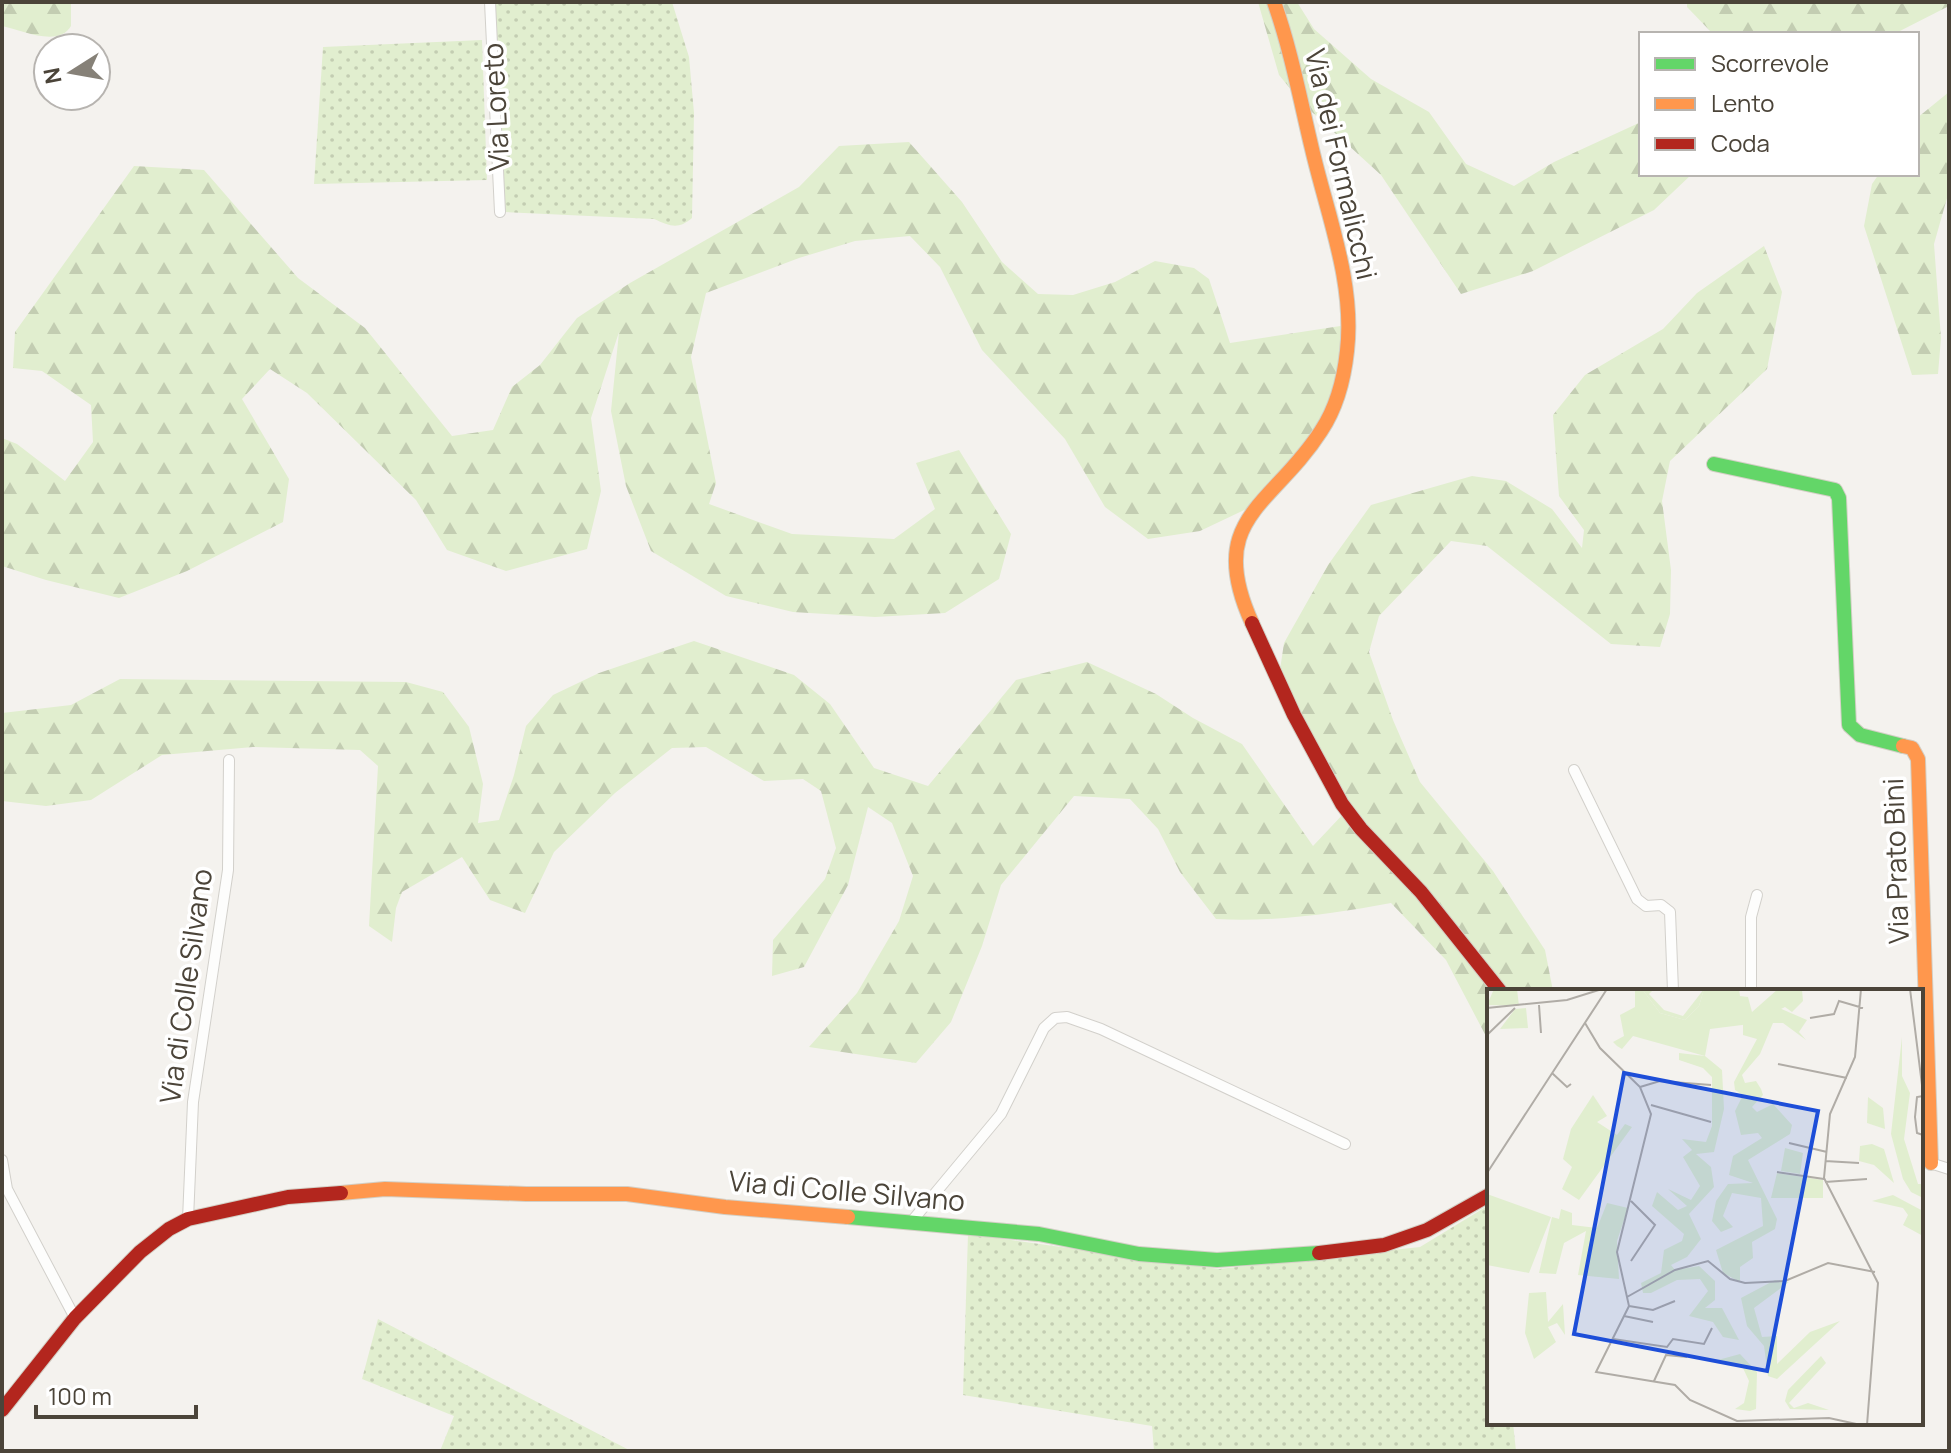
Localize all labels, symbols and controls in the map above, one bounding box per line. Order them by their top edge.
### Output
north arrow [32,32,112,112]
legend [1639,32,1919,176]
street label: Via Loreto [473,42,517,172]
street label: Via dei Formalicchi [1297,45,1387,283]
text: Scorrevole [1711,46,1829,79]
text: N [36,65,69,86]
text: Lento [1711,86,1775,119]
text: Coda [1711,126,1770,159]
street label: Via Prato Bini [1873,778,1917,944]
street label: Via di Colle Silvano [150,866,220,1106]
inset map [1487,989,1923,1425]
street label: Via di Colle Silvano [727,1161,967,1219]
scale bar [36,1369,196,1419]
text: 100 m [48,1379,112,1412]

